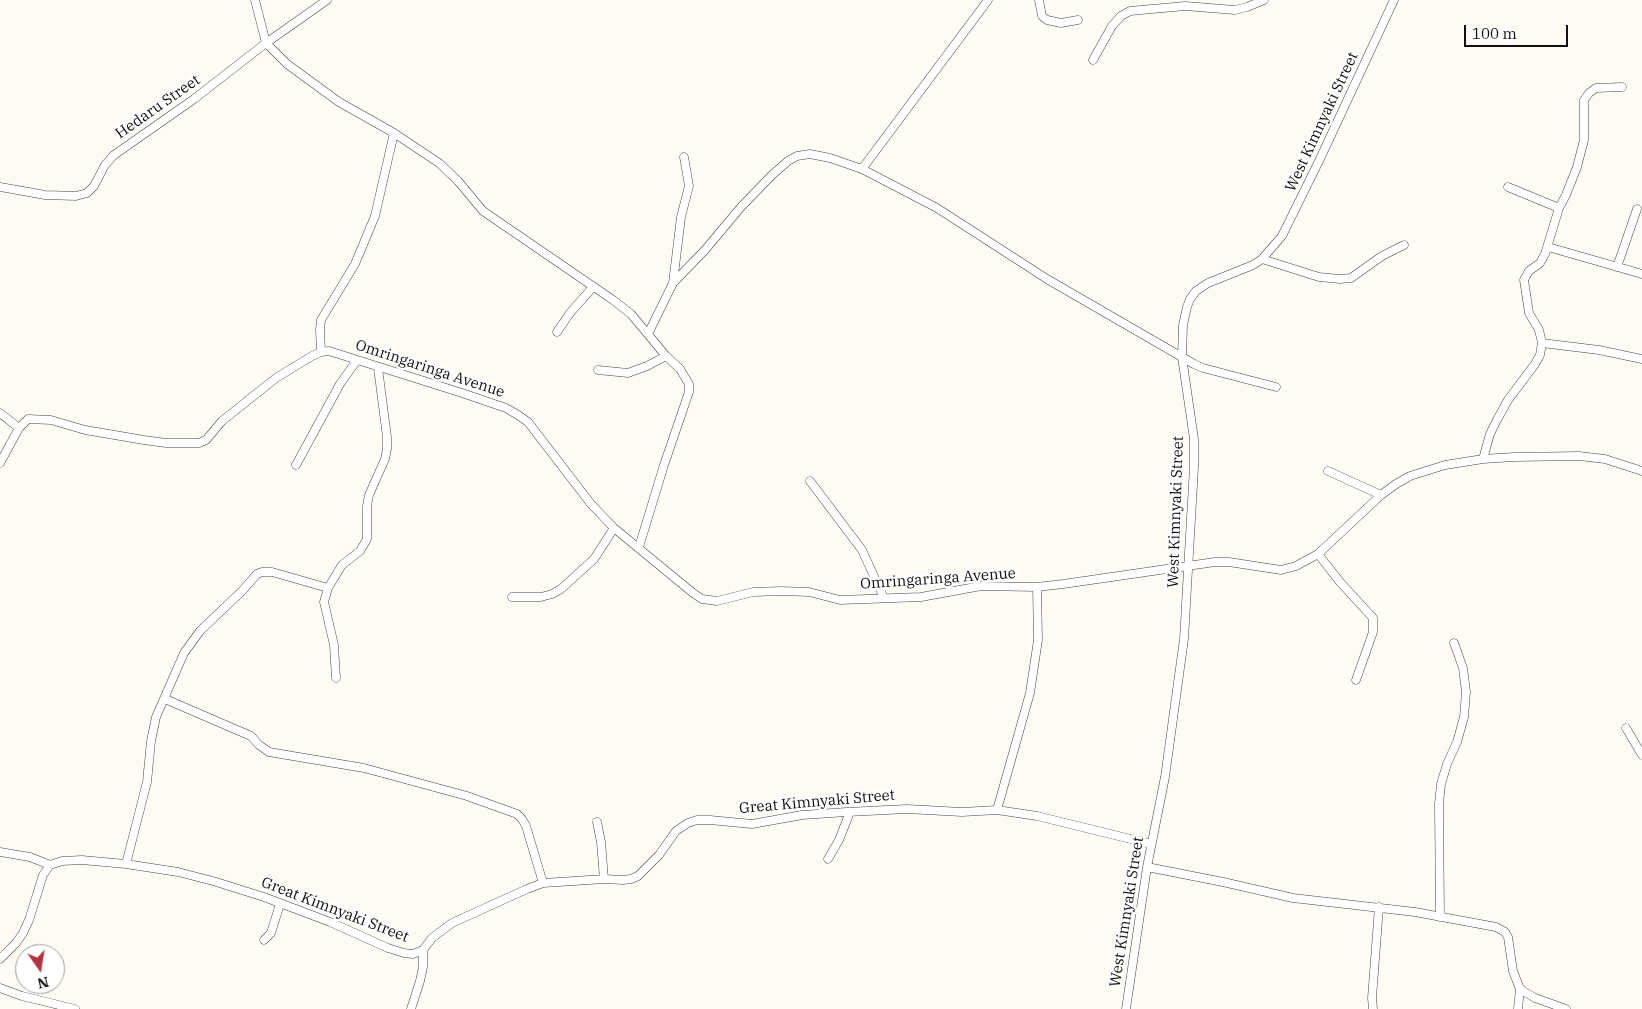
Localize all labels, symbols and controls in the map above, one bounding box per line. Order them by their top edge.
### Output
scale bar [1467,15,1571,47]
text: 100 m [1472,24,1517,43]
street label: West Kimnyaki Street [1282,49,1362,195]
street label: Hedaru Street [112,71,204,143]
street label: Omringaringa Avenue [353,336,507,402]
street label: West Kimnyaki Street [1164,436,1188,588]
street label: Omringaringa Avenue [860,565,1016,593]
street label: Great Kimnyaki Street [738,786,896,818]
street label: West Kimnyaki Street [1106,836,1148,988]
street label: Great Kimnyaki Street [259,874,411,946]
north arrow [15,944,65,994]
text: N [36,973,51,993]

